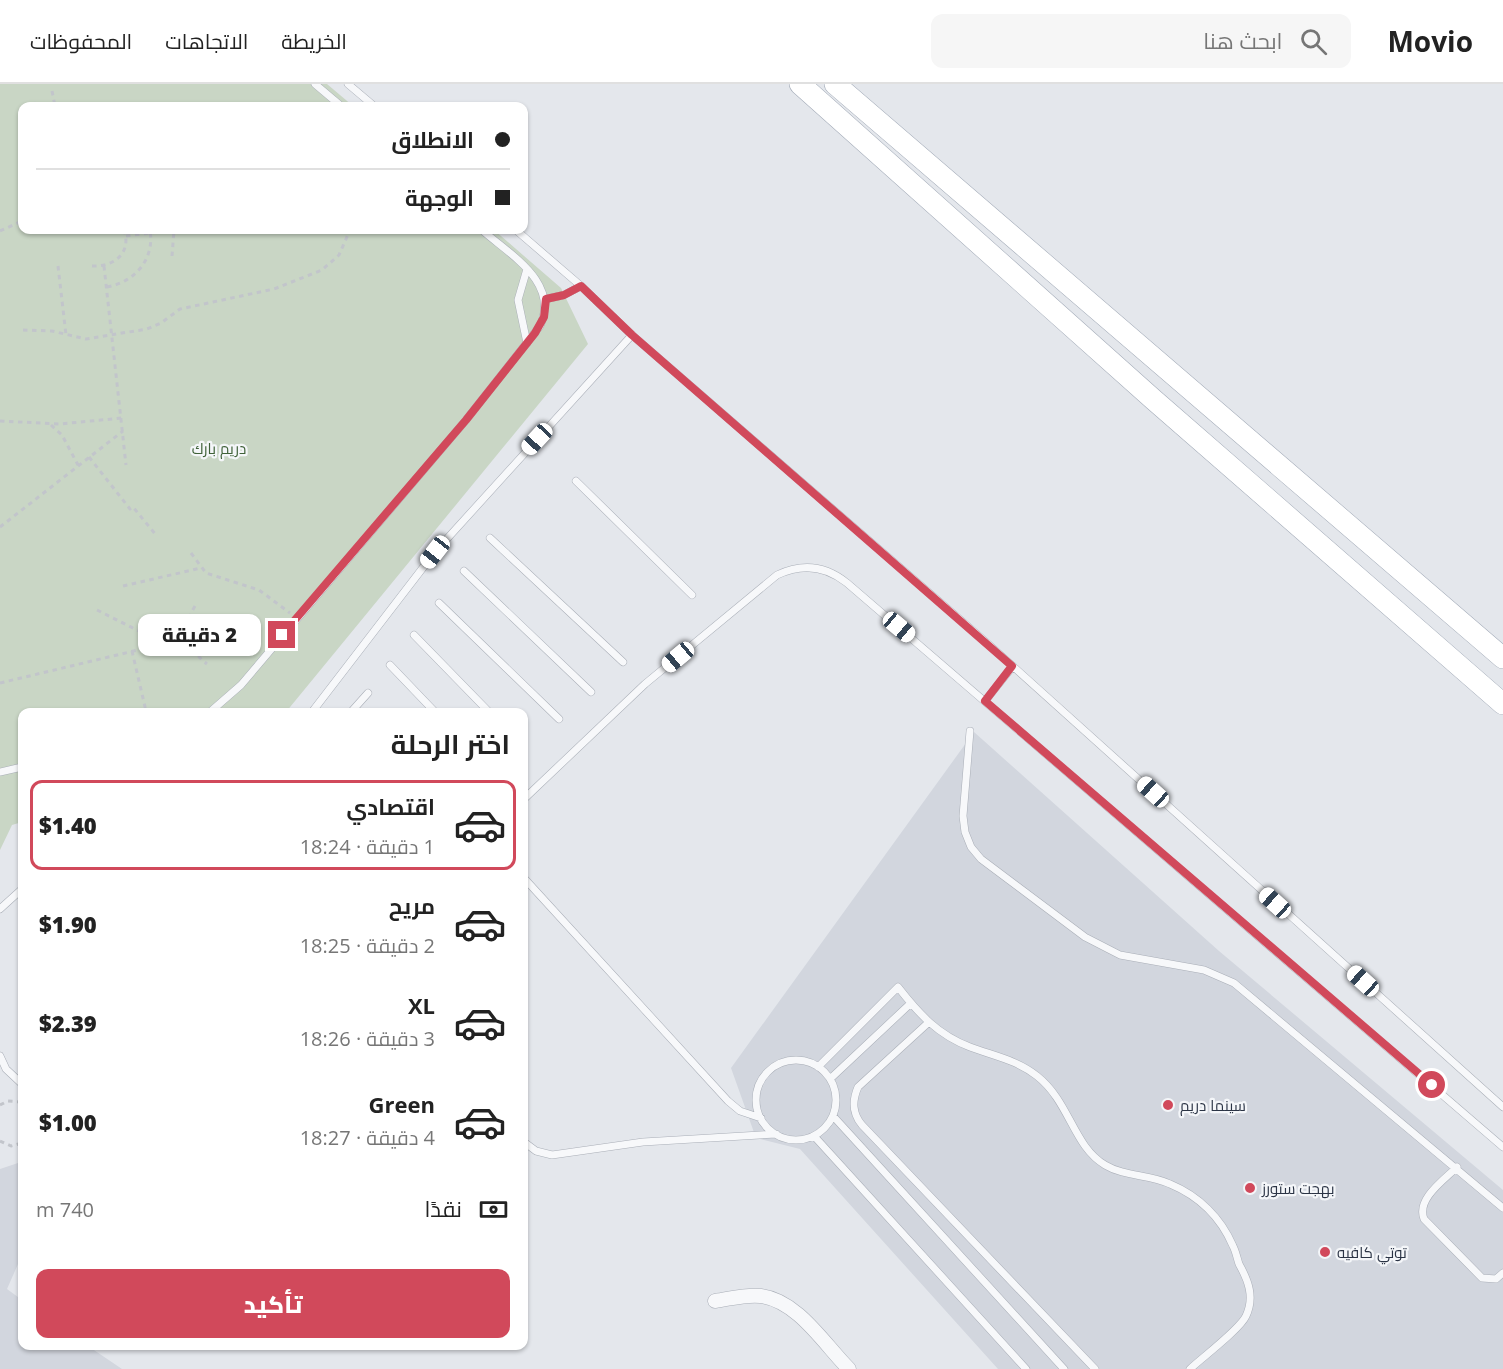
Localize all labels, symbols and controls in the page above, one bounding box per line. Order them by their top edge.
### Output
search box [931,14,1351,68]
text: Movio [1387,22,1473,60]
text: ابحث هنا [1203,25,1282,55]
icon: search [1297,25,1330,58]
text: المحفوظات [30,27,132,55]
text: الاتجاهات [165,27,248,55]
text: الخريطة [281,27,347,55]
text: الانطلاق [391,124,474,154]
text: الوجهة [405,182,474,212]
car [518,420,556,458]
park label: دريم بارك [192,438,246,459]
car [417,532,453,572]
car [879,609,919,645]
callout: 2 دقيقة [138,614,261,656]
text: 2 دقيقة [162,621,237,648]
route end [268,621,295,648]
car [658,639,698,675]
text: اختر الرحلة [391,725,510,762]
car [1134,773,1172,811]
text: اقتصادي [346,791,435,821]
icon: car [453,798,507,852]
text: $1.40 [39,810,97,840]
text: 1 دقيقة · 18:24 [300,833,435,860]
car [1256,884,1294,922]
text: مريح [389,890,435,920]
icon: car [453,897,507,951]
text: $1.90 [39,909,97,939]
text: 2 دقيقة · 18:25 [300,932,435,959]
car [1344,962,1382,1000]
text: XL [408,990,435,1020]
icon: car [453,996,507,1050]
text: $2.39 [39,1008,97,1038]
text: 3 دقيقة · 18:26 [300,1025,435,1052]
route start [1418,1071,1445,1098]
text: Green [369,1089,435,1119]
icon: car [453,1095,507,1149]
place label: سينما دريم [1180,1095,1246,1116]
marker: سينما دريم [1161,1098,1175,1112]
text: $1.00 [39,1107,97,1137]
text: 4 دقيقة · 18:27 [300,1124,435,1151]
place label: بهجت ستورز [1261,1178,1334,1199]
marker: بهجت ستورز [1243,1181,1257,1195]
text: نقدًا [424,1193,462,1223]
icon: cash [477,1193,510,1226]
text: 740 m [36,1196,94,1223]
place label: توتي كافيه [1337,1242,1407,1265]
marker: توتي كافيه [1318,1245,1332,1259]
button: تأكيد [36,1269,510,1338]

